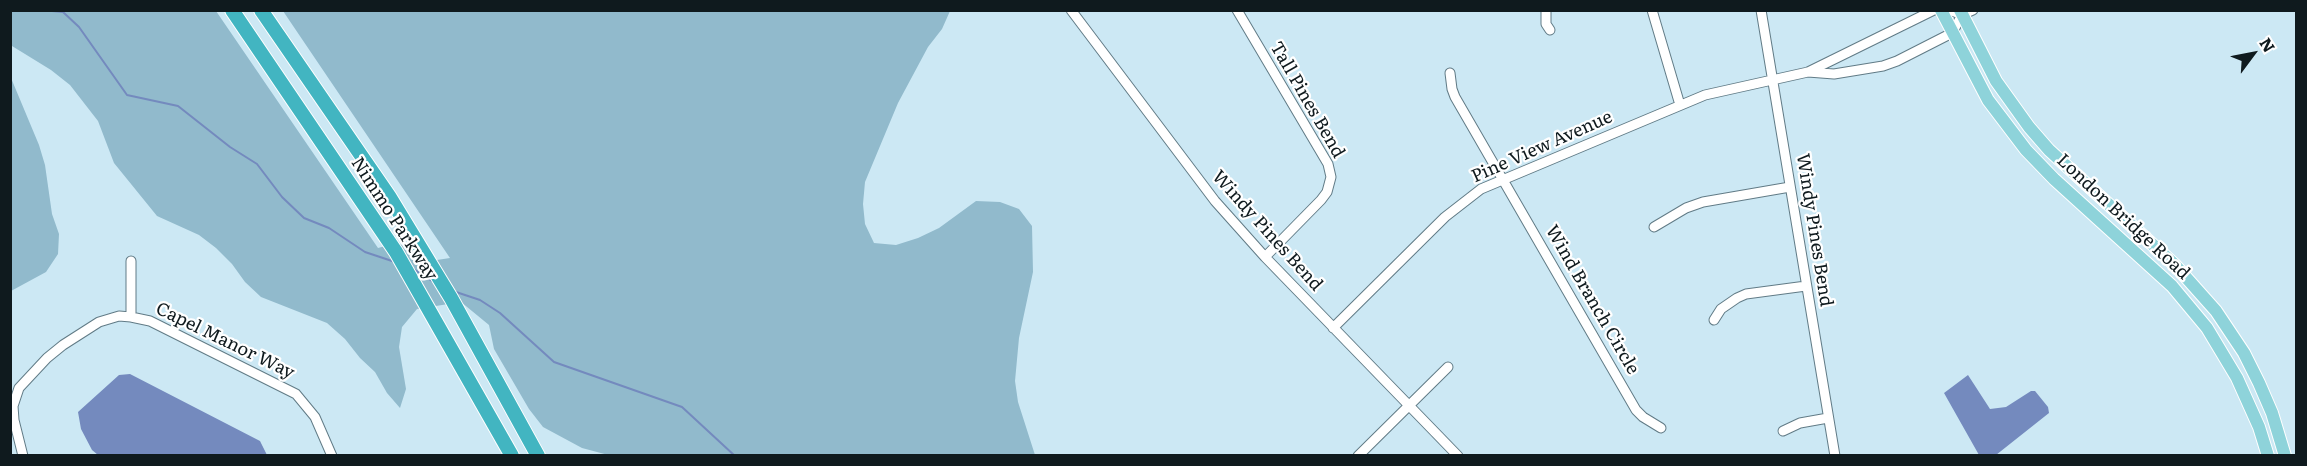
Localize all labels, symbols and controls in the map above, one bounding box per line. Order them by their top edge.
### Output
north arrow [2223,24,2283,84]
text: N [2255,32,2282,57]
street label: Tall Pines Bend [1265,38,1349,162]
street label: Pine View Avenue [1468,106,1616,188]
street label: London Bridge Road [2052,150,2194,284]
street label: Windy Pines Bend [1791,152,1837,308]
street label: Nimmo Parkway [346,153,442,285]
street label: Windy Pines Bend [1207,166,1327,296]
street label: Wind Branch Circle [1540,222,1644,378]
street label: Capel Manor Way [152,298,298,384]

